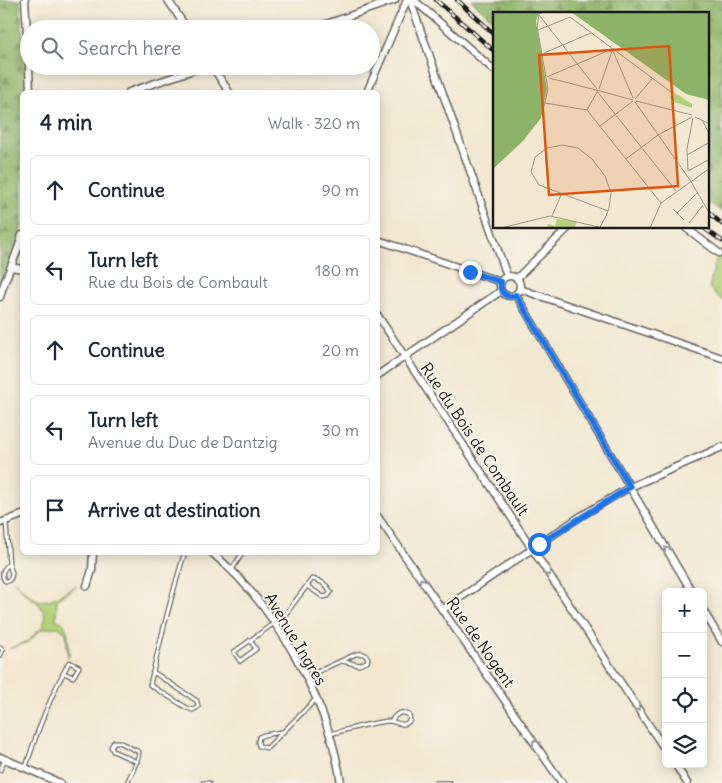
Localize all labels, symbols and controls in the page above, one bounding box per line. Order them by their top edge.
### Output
inset map [493,12,710,229]
search box [20,20,380,75]
icon: search [38,34,66,62]
text: Search here [78,36,181,60]
text: 4 min [40,109,92,136]
text: Walk · 320 m [268,113,360,133]
icon: ahead [41,176,69,204]
text: Continue [88,178,165,202]
text: 90 m [321,180,359,200]
text: Turn left [88,248,158,272]
icon: left [41,256,69,284]
text: 180 m [315,260,359,280]
route end [459,261,482,284]
text: Rue du Bois de Combault [88,272,268,292]
icon: ahead [41,336,69,364]
text: Continue [88,338,165,362]
text: 20 m [322,340,359,360]
street label: Rue du Bois de Combault [416,359,534,520]
text: Turn left [88,408,158,432]
icon: left [41,416,69,444]
text: 30 m [322,420,359,440]
text: Avenue du Duc de Dantzig [88,432,277,452]
icon: arrive [41,496,69,524]
text: Arrive at destination [88,498,261,522]
route start [528,533,551,556]
one-way arrow [664,546,674,555]
one-way arrow [541,568,551,577]
one-way arrow [419,577,428,587]
map controls [662,588,707,768]
button: + [662,588,707,633]
street label: Avenue Ingres [261,589,331,689]
street label: Rue de Nogent [443,593,520,691]
button: − [662,633,707,678]
button: locate [662,678,707,723]
one-way arrow [631,703,641,712]
button: layers [662,723,707,768]
one-way arrow [532,739,541,749]

